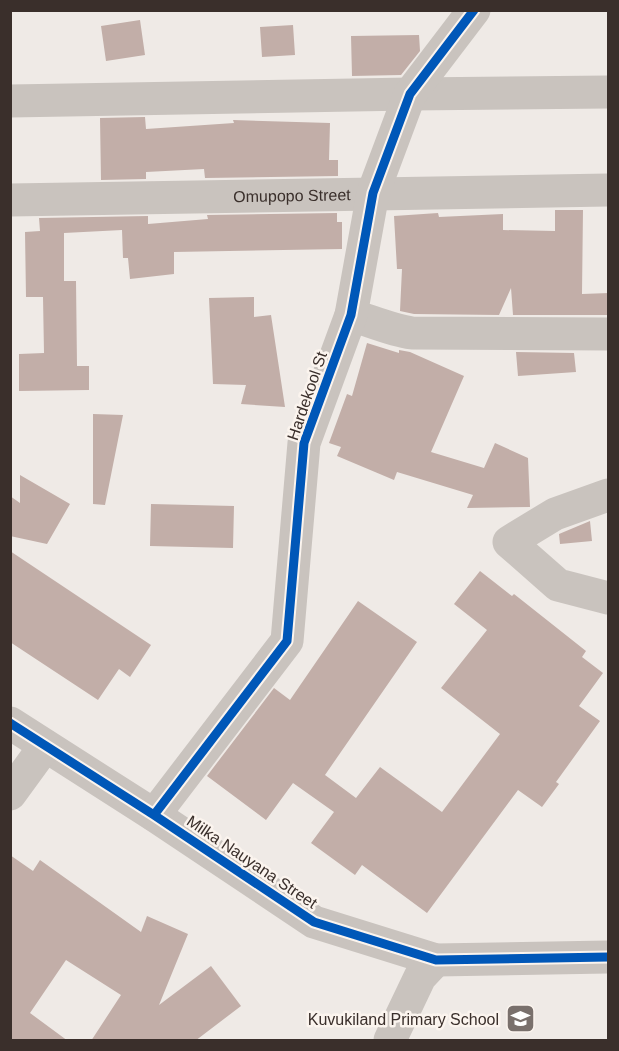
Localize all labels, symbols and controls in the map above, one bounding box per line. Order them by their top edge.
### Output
street label: Omupopo Street [233,186,351,205]
street label: Hardekool St [284,349,330,442]
street label: Milka Nauyana Street [184,812,321,912]
school or university icon: Kuvukiland Primary School [504,1003,536,1035]
place label: Kuvukiland Primary School [308,1011,499,1028]

